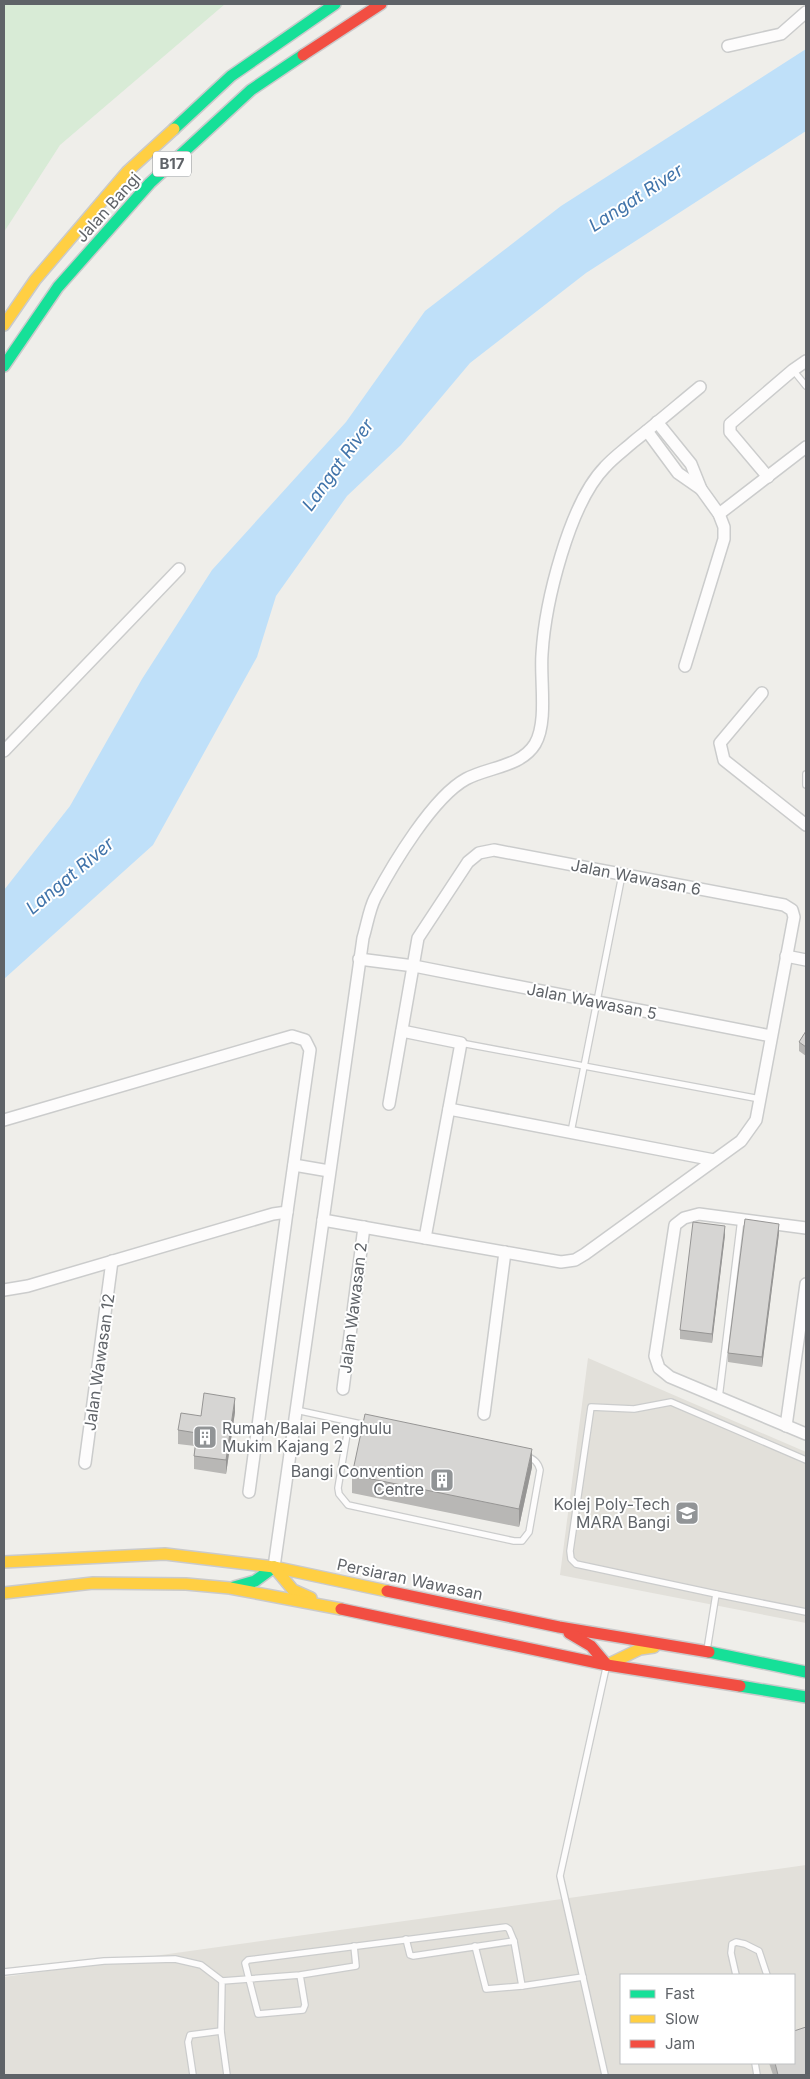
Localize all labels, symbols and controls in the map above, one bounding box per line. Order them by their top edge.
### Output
road number: B17 [153,152,191,176]
water label: Langat River [585,159,688,236]
street label: Jalan Bangi [71,168,145,246]
water label: Langat River [297,414,378,514]
water label: Langat River [22,832,119,918]
street label: Jalan Wawasan 6 [569,855,703,899]
street label: Jalan Wawasan 5 [525,979,659,1023]
street label: Jalan Wawasan 2 [335,1241,371,1375]
street label: Jalan Wawasan 12 [79,1292,119,1432]
place label: Rumah/Balai Penghulu Mukim Kajang 2 [222,1418,392,1456]
building icon: Rumah/Balai Penghulu Mukim Kajang 2 [192,1424,218,1450]
place label: Bangi Convention Centre [291,1461,424,1499]
building icon: Bangi Convention Centre [429,1467,455,1493]
place label: Kolej Poly-Tech MARA Bangi [553,1494,670,1532]
school or university icon: Kolej Poly-Tech MARA Bangi [674,1500,700,1526]
street label: Persiaran Wawasan [335,1554,485,1604]
legend [620,1974,795,2064]
text: Fast [665,1984,695,2003]
text: Slow [665,2009,699,2028]
text: Jam [665,2034,695,2053]

